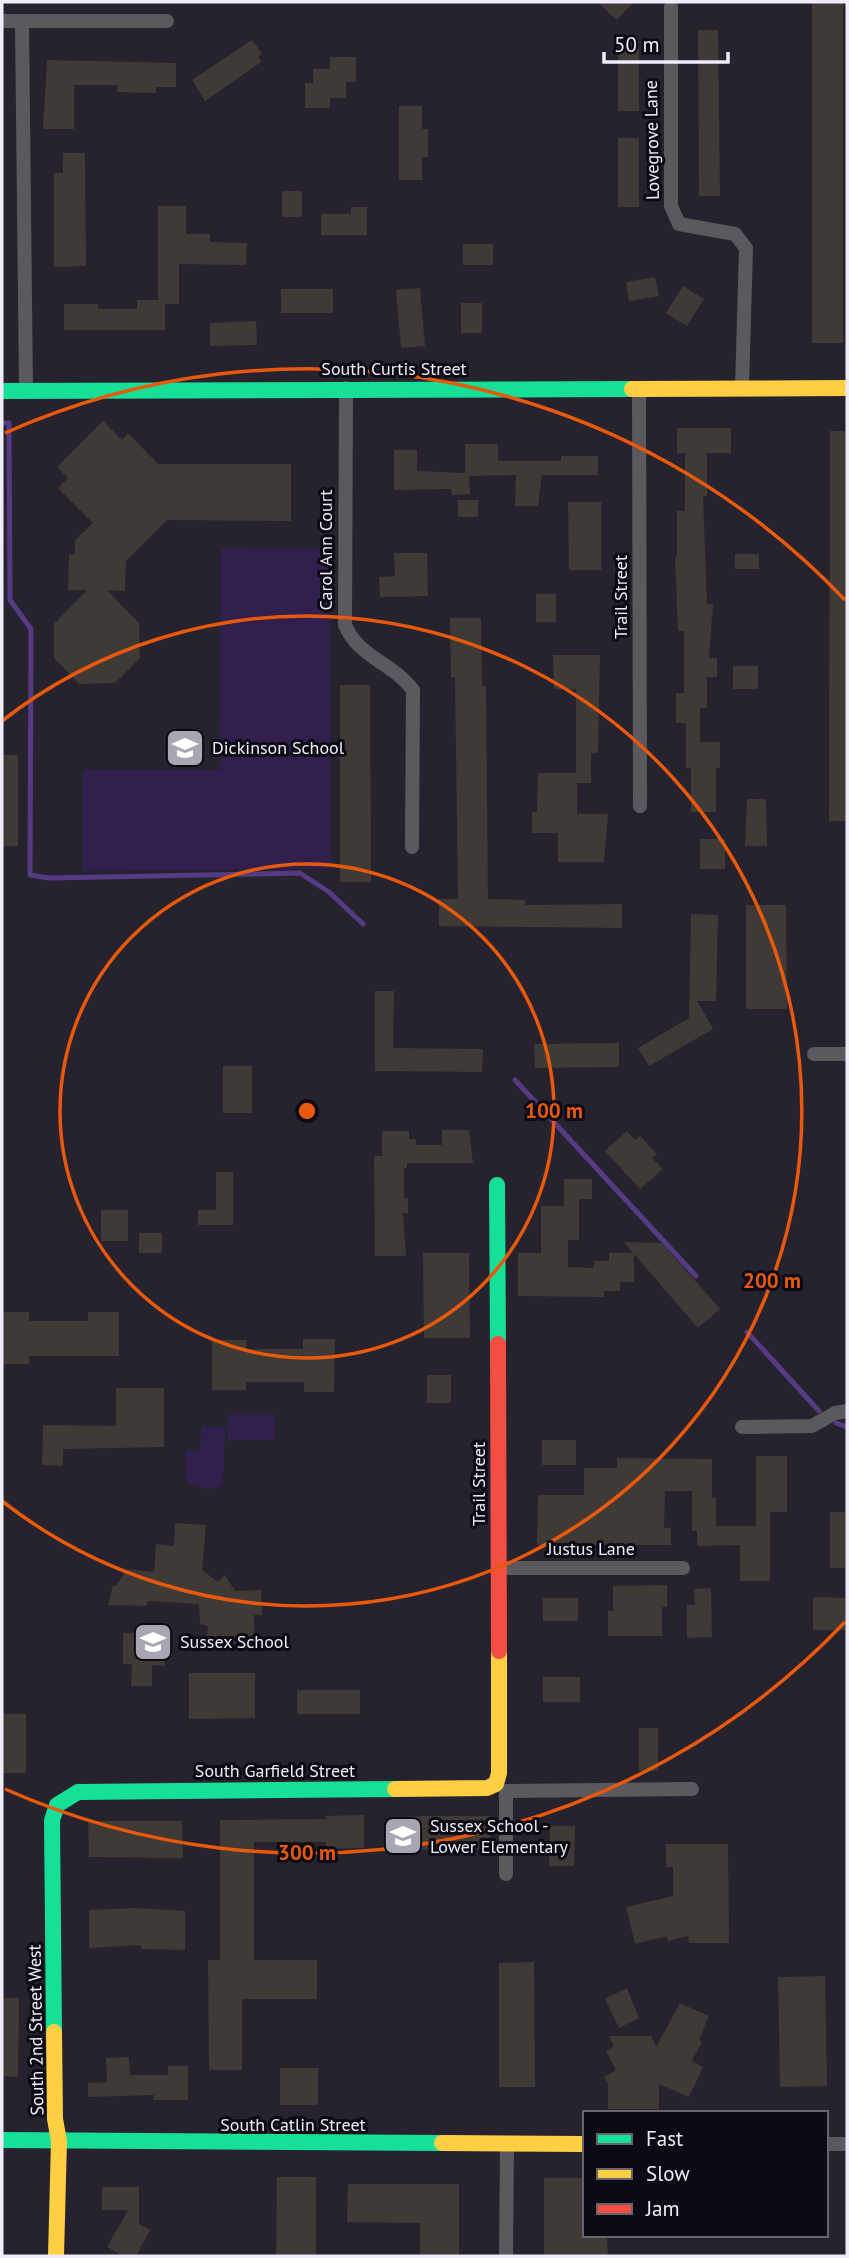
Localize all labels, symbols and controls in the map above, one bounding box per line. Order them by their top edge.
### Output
scale bar [604,21,728,65]
text: 50 m [614,31,660,58]
street label: Lovegrove Lane [639,80,664,200]
street label: South Curtis Street [321,357,467,380]
street label: Carol Ann Court [314,490,337,610]
street label: Trail Street [609,555,632,639]
school or university icon: Dickinson School [164,727,206,769]
place label: Dickinson School [212,736,345,759]
text: 100 m [525,1097,583,1124]
centre of rings [295,1099,319,1123]
text: 200 m [743,1267,801,1294]
street label: Trail Street [467,1442,490,1526]
street label: Justus Lane [546,1537,635,1560]
school or university icon: Sussex School [132,1621,174,1663]
place label: Sussex School [180,1630,289,1653]
street label: South Garfield Street [195,1759,355,1782]
place label: Sussex School - Lower Elementary [430,1814,569,1858]
school or university icon: Sussex School - Lower Elementary [382,1815,424,1857]
text: 300 m [278,1839,336,1866]
street label: South 2nd Street West [23,1944,48,2116]
legend [583,2111,828,2237]
street label: South Catlin Street [220,2113,366,2136]
text: Fast [646,2125,683,2152]
text: Slow [646,2160,690,2187]
text: Jam [645,2195,680,2222]

